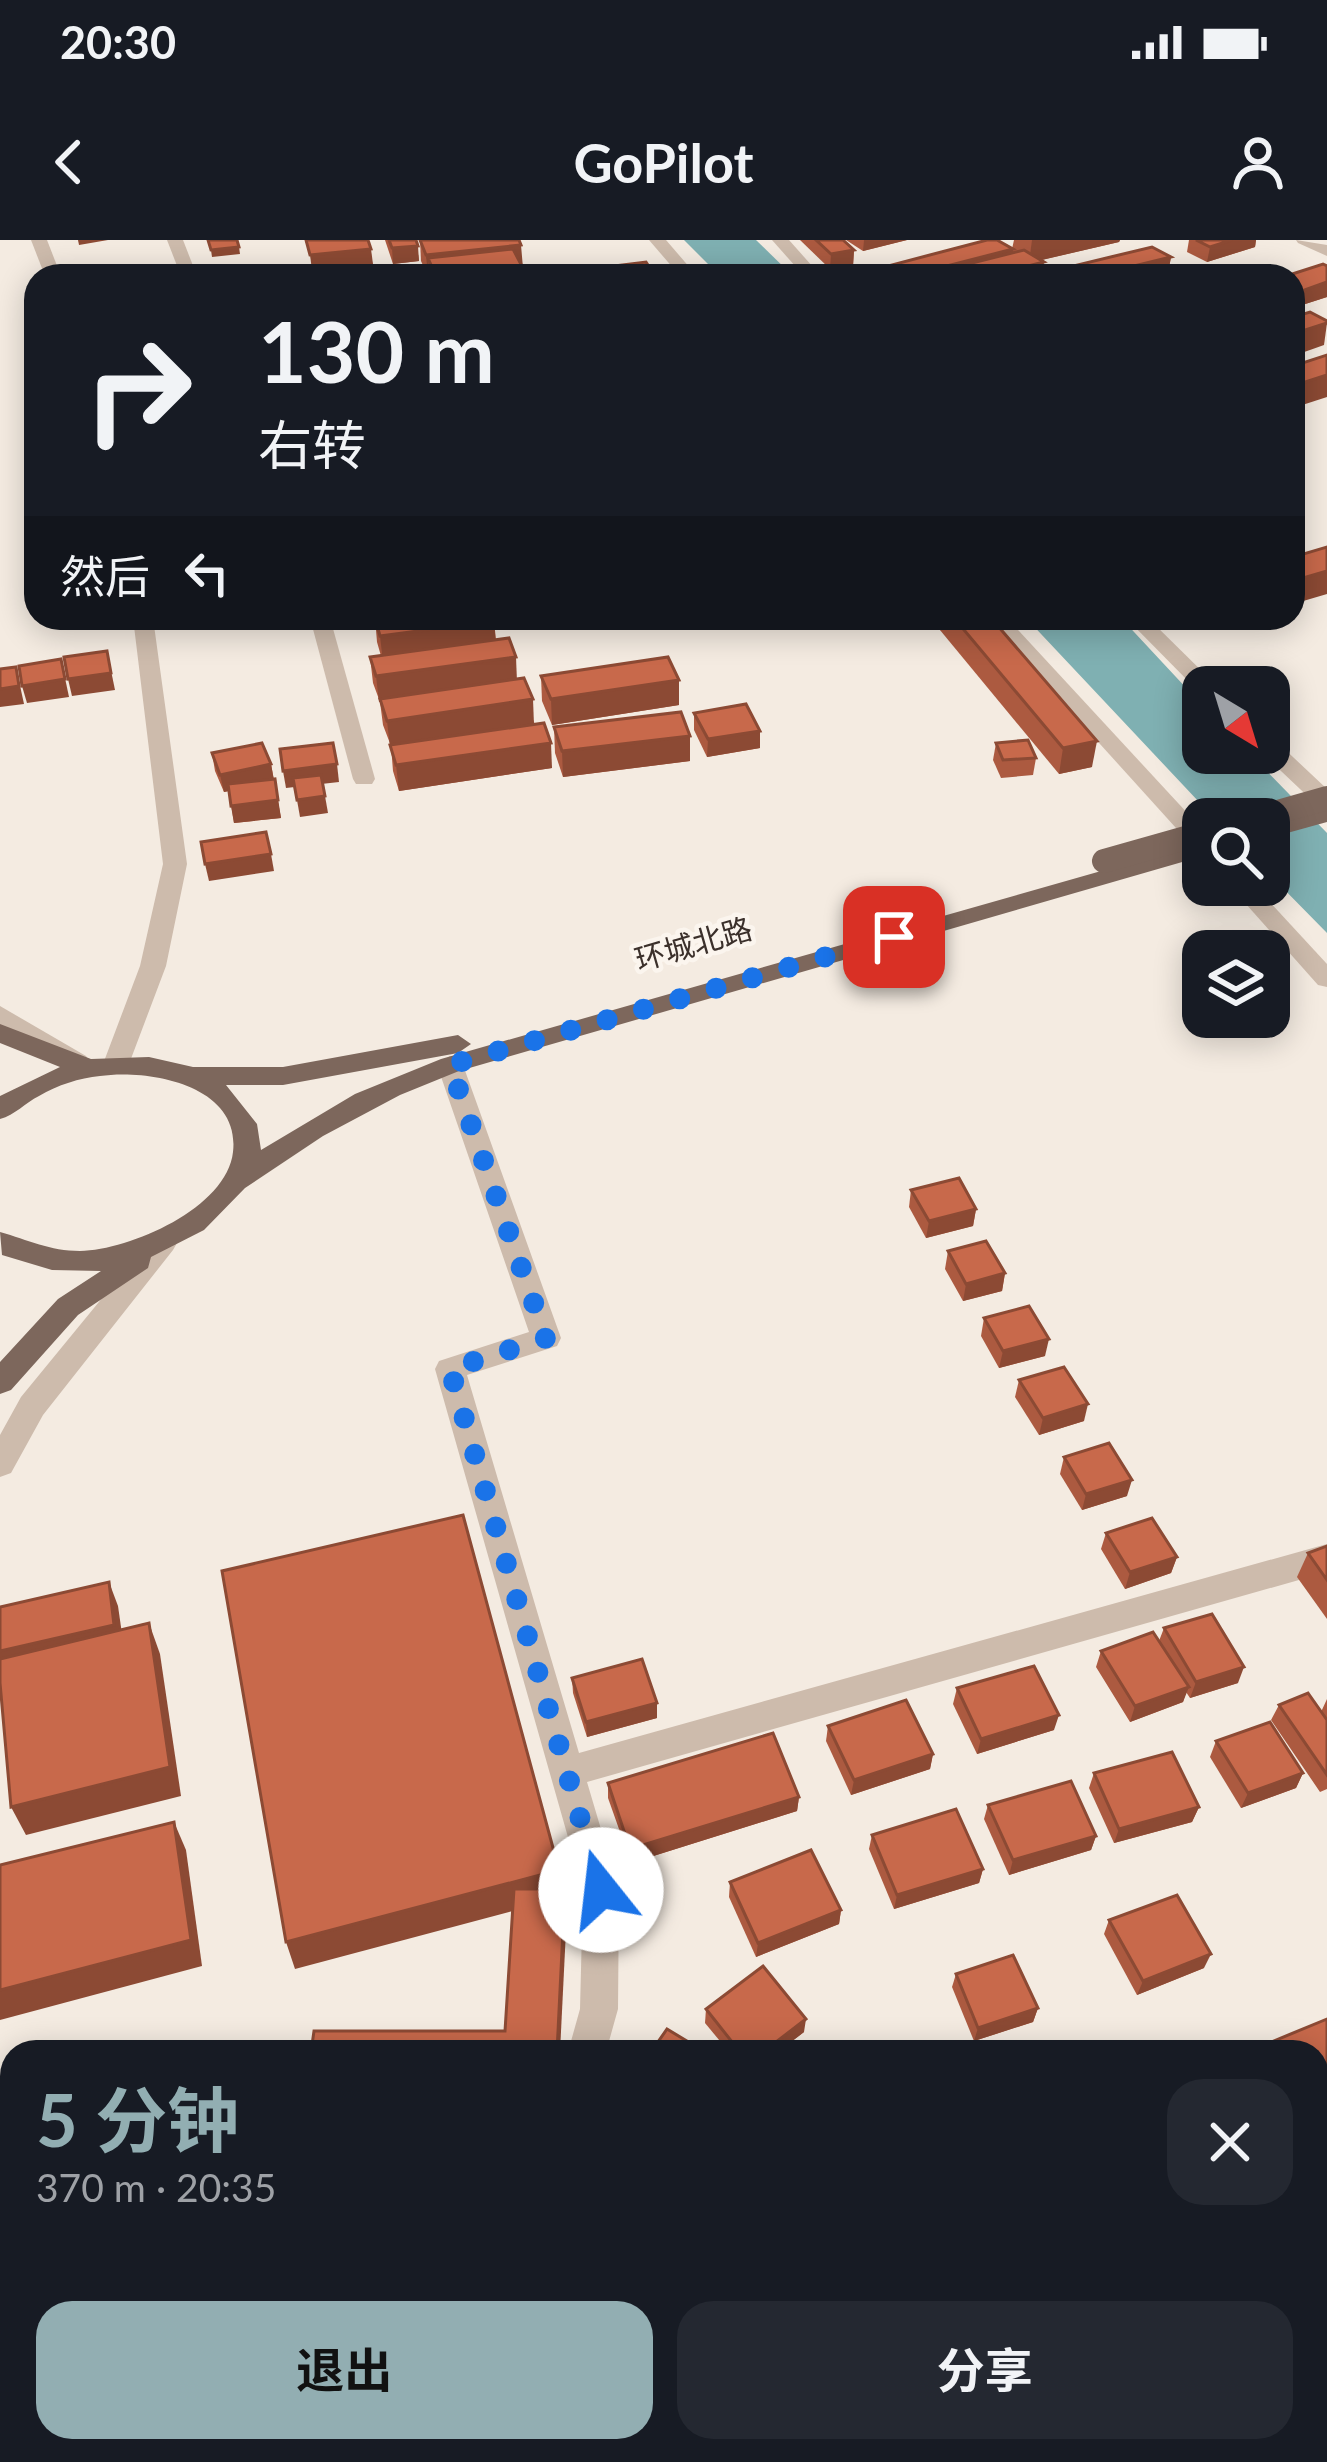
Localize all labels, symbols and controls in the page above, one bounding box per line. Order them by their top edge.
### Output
text: 20:30 [60,15,176,69]
icon: back [36,129,102,195]
icon: person [1225,129,1291,195]
text: GoPilot [573,130,754,195]
text: 130 m [258,300,495,401]
icon: right [60,312,216,468]
text: 右转 [258,412,366,477]
icon: left [174,540,240,606]
text: 然后 [60,549,150,603]
north arrow [1182,666,1290,774]
map controls [1182,666,1290,1038]
button: search [1182,798,1290,906]
pin [843,886,945,988]
icon: arrive [861,904,927,970]
street label: 环城北路 [630,909,756,977]
button: layers [1182,930,1290,1038]
position arrow [538,1827,664,1953]
text: 5 分钟 [36,2076,239,2162]
button: close [1167,2079,1293,2205]
text: 370 m · 20:35 [36,2164,276,2210]
button: 退出 [36,2301,653,2439]
button: 分享 [677,2301,1293,2439]

